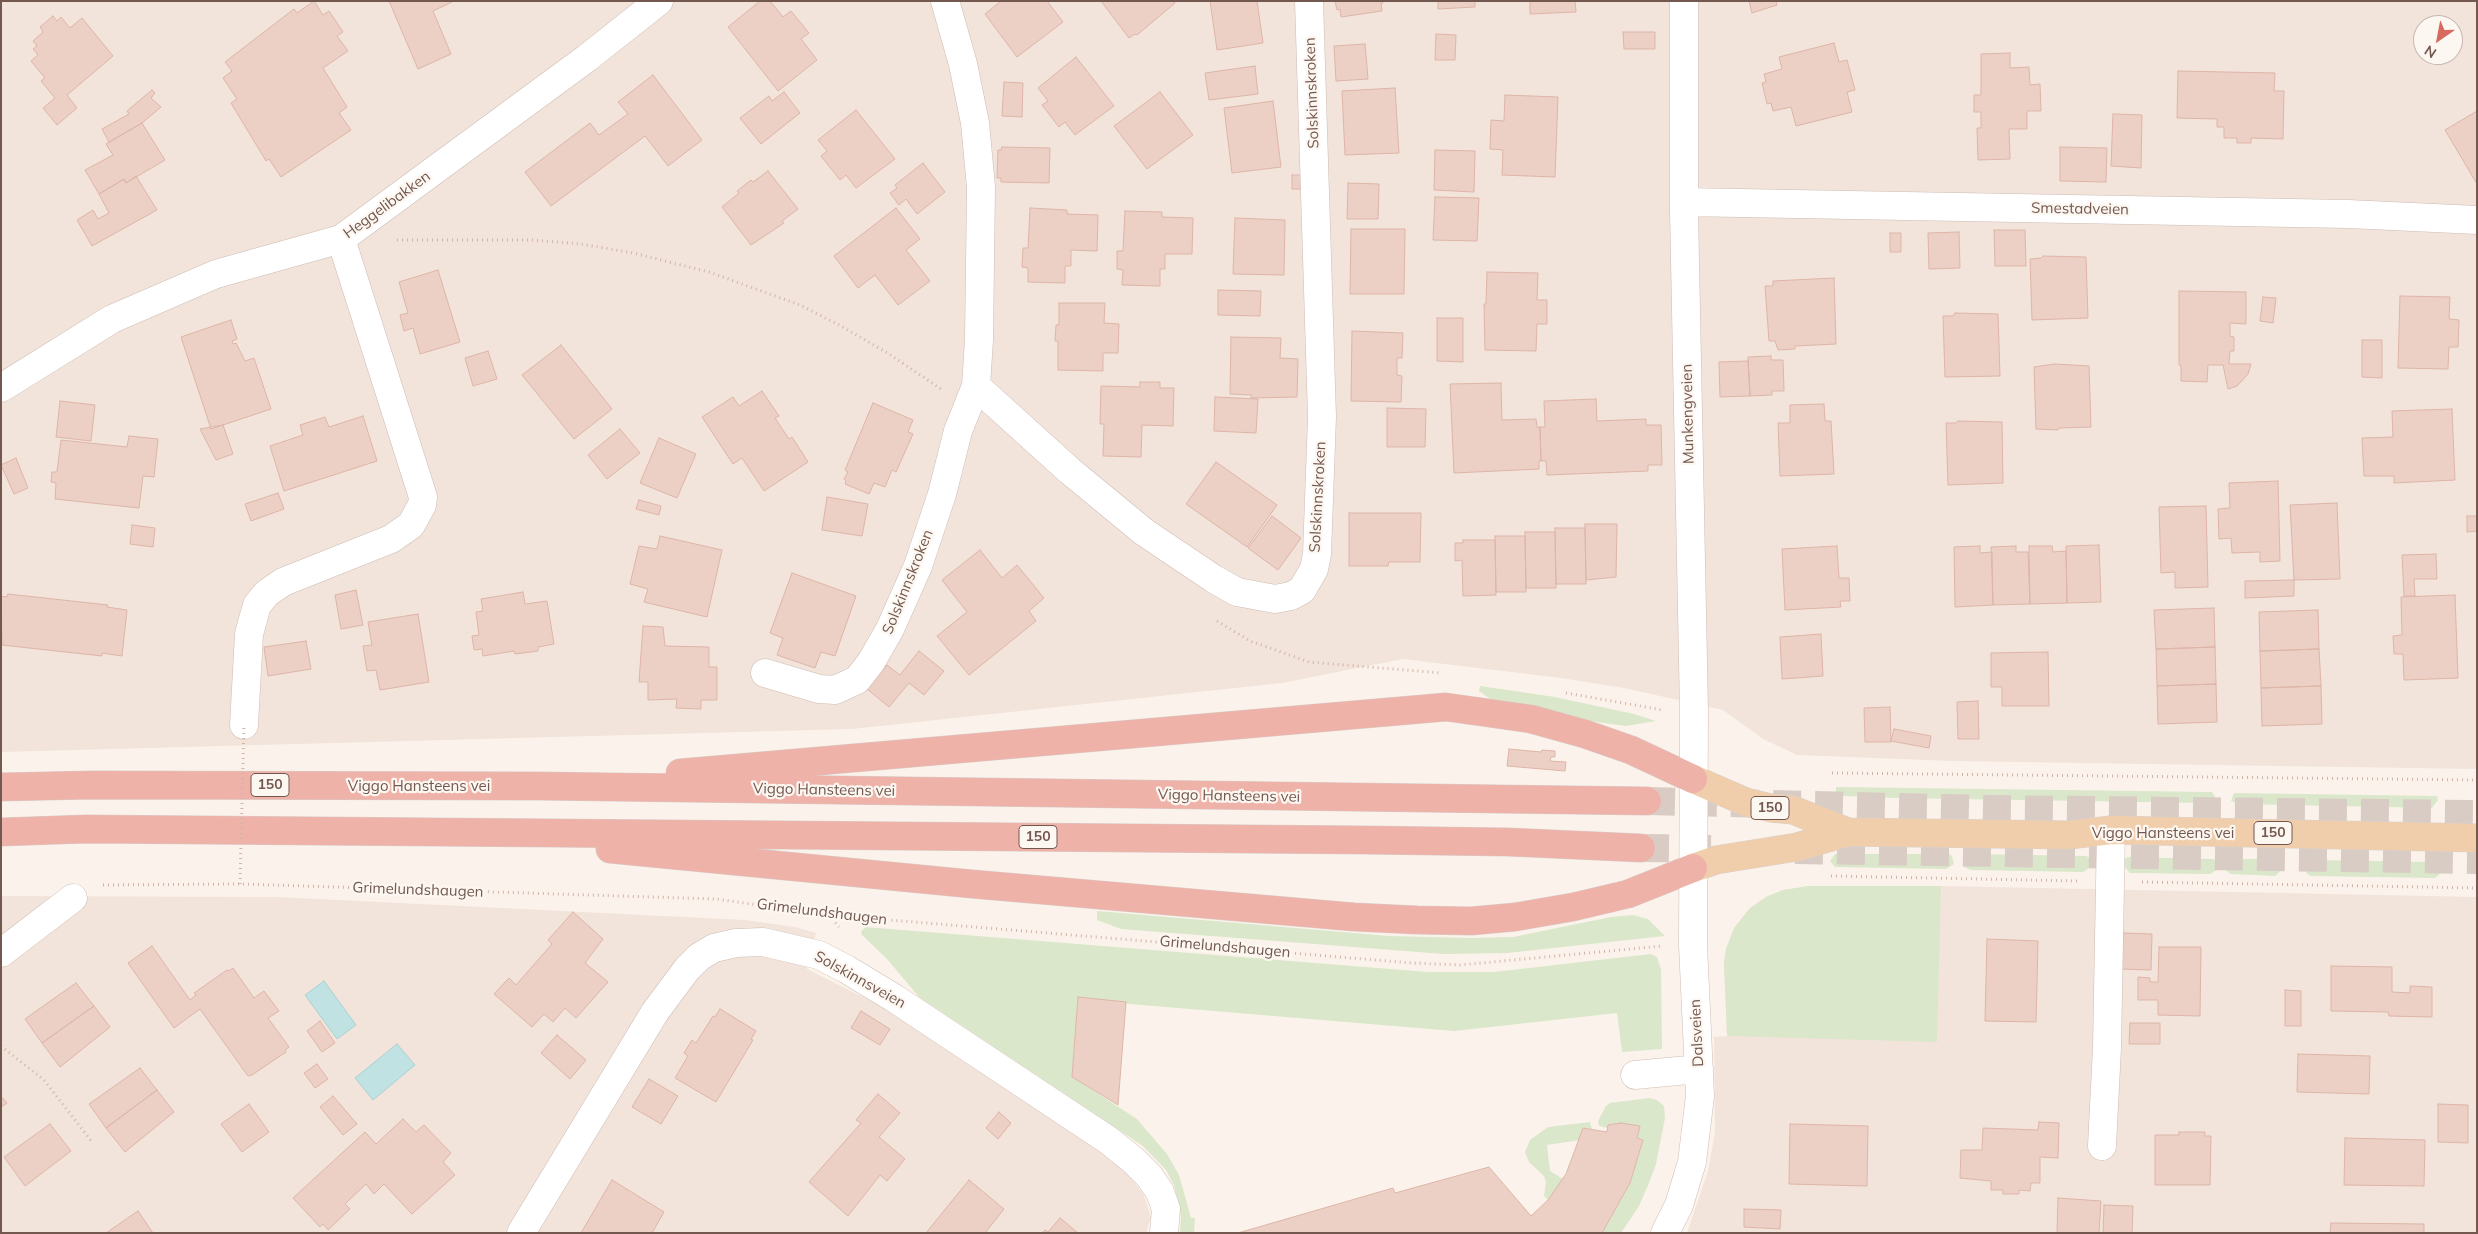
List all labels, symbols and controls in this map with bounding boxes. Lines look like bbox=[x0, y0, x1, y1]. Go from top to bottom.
north arrow bbox=[2413, 15, 2463, 65]
street label: Solskinnskroken bbox=[1301, 37, 1323, 149]
text: N bbox=[2421, 41, 2440, 62]
street label: Heggelibakken bbox=[340, 167, 434, 243]
street label: Smestadveien bbox=[2031, 199, 2129, 219]
street label: Munkengveien bbox=[1678, 364, 1698, 464]
street label: Solskinnskroken bbox=[1306, 441, 1330, 553]
street label: Solskinnskroken bbox=[879, 527, 937, 637]
road number: 150 bbox=[251, 774, 289, 796]
street label: Viggo Hansteens vei bbox=[348, 777, 490, 795]
street label: Viggo Hansteens vei bbox=[753, 780, 895, 800]
street label: Viggo Hansteens vei bbox=[1158, 786, 1300, 806]
road number: 150 bbox=[1751, 796, 1789, 820]
road number: 150 bbox=[2254, 821, 2292, 844]
street label: Viggo Hansteens vei bbox=[2092, 824, 2234, 842]
road number: 150 bbox=[1019, 826, 1057, 849]
street label: Grimelundshaugen bbox=[352, 879, 484, 901]
street label: Grimelundshaugen bbox=[756, 895, 888, 929]
street label: Grimelundshaugen bbox=[1159, 932, 1291, 962]
street label: Solskinnsveien bbox=[811, 947, 909, 1013]
street label: Dalsveien bbox=[1686, 999, 1708, 1067]

